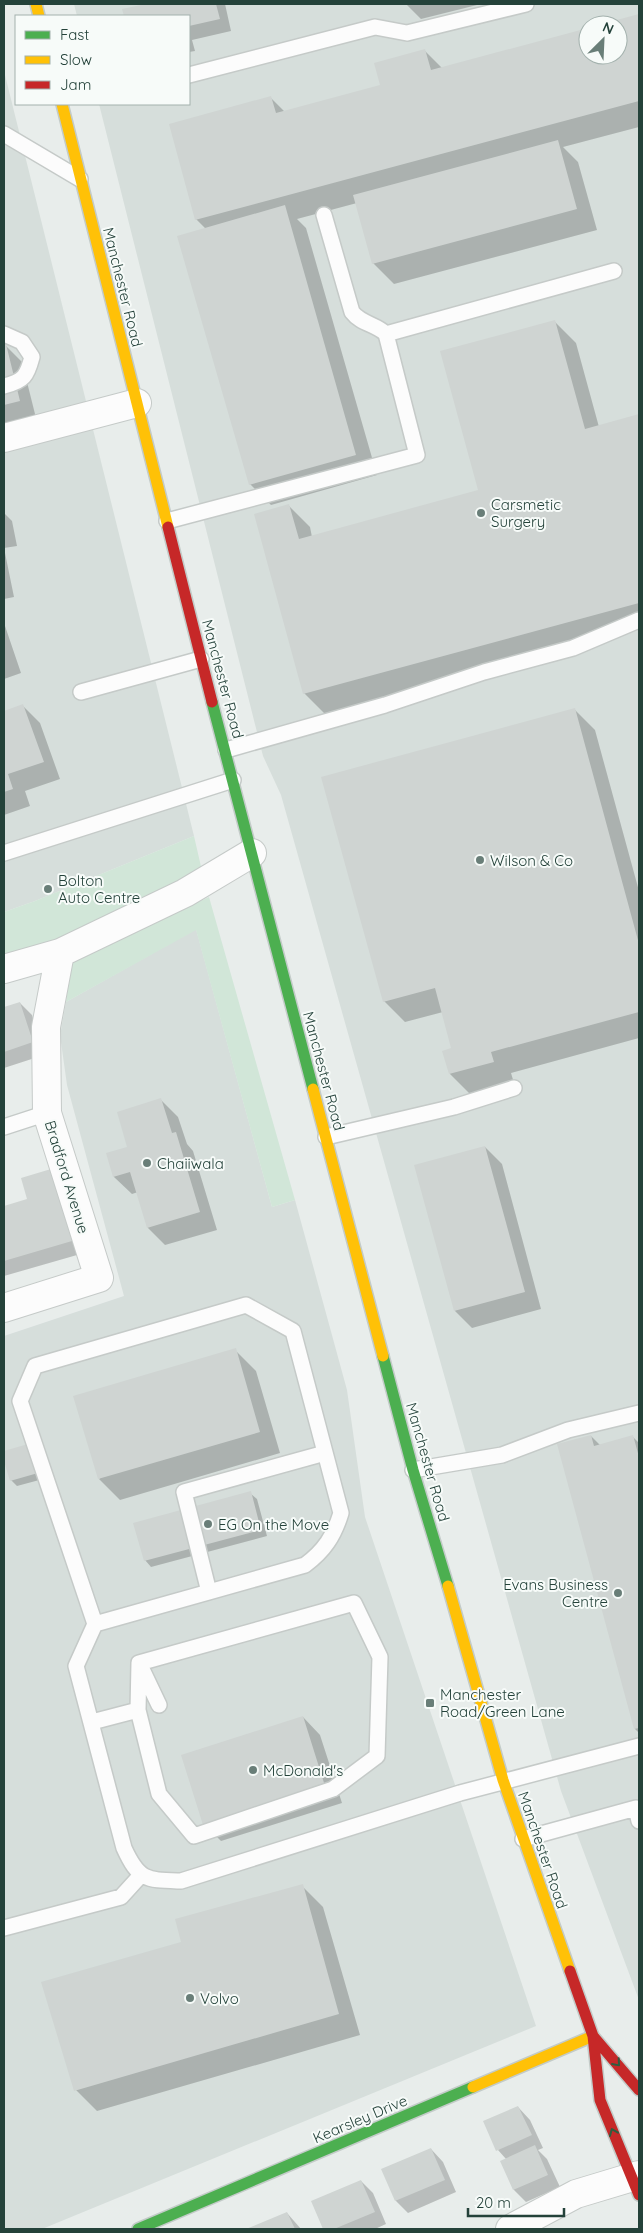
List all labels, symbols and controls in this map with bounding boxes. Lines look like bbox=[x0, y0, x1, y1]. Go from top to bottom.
legend bbox=[15, 15, 190, 105]
north arrow bbox=[578, 15, 628, 65]
text: N bbox=[600, 18, 617, 38]
text: Fast bbox=[60, 25, 89, 44]
text: Slow bbox=[60, 50, 92, 69]
text: Jam bbox=[60, 75, 91, 94]
street label: Manchester Road bbox=[99, 225, 147, 349]
place label: Carsmetic Surgery bbox=[491, 495, 561, 531]
marker: Carsmetic Surgery bbox=[475, 507, 487, 519]
street label: Manchester Road bbox=[198, 617, 248, 741]
place label: Wilson & Co bbox=[490, 851, 573, 870]
marker: Wilson & Co bbox=[474, 854, 486, 866]
place label: Bolton Auto Centre bbox=[58, 871, 140, 907]
marker: Bolton Auto Centre bbox=[42, 883, 54, 895]
street label: Manchester Road bbox=[299, 1009, 349, 1133]
street label: Bradford Avenue bbox=[41, 1118, 93, 1236]
place label: Chaiiwala bbox=[157, 1154, 224, 1173]
marker: Chaiiwala bbox=[141, 1157, 153, 1169]
street label: Manchester Road bbox=[402, 1400, 454, 1524]
place label: EG On the Move bbox=[218, 1515, 329, 1534]
marker: EG On the Move bbox=[202, 1518, 214, 1530]
place label: Evans Business Centre bbox=[503, 1575, 608, 1611]
marker: Evans Business Centre bbox=[612, 1587, 624, 1599]
place label: Manchester Road/Green Lane bbox=[440, 1685, 565, 1721]
marker: Manchester Road/Green Lane bbox=[424, 1697, 436, 1709]
place label: McDonald's bbox=[263, 1761, 343, 1780]
marker: McDonald's bbox=[247, 1764, 259, 1776]
street label: Manchester Road bbox=[514, 1789, 572, 1911]
place label: Volvo bbox=[200, 1989, 239, 2008]
marker: Volvo bbox=[184, 1992, 196, 2004]
one-way arrow bbox=[611, 2057, 620, 2066]
street label: Kearsley Drive bbox=[310, 2091, 410, 2147]
one-way arrow bbox=[608, 2129, 618, 2137]
scale bar bbox=[468, 2186, 564, 2218]
text: 20 m bbox=[476, 2193, 511, 2212]

